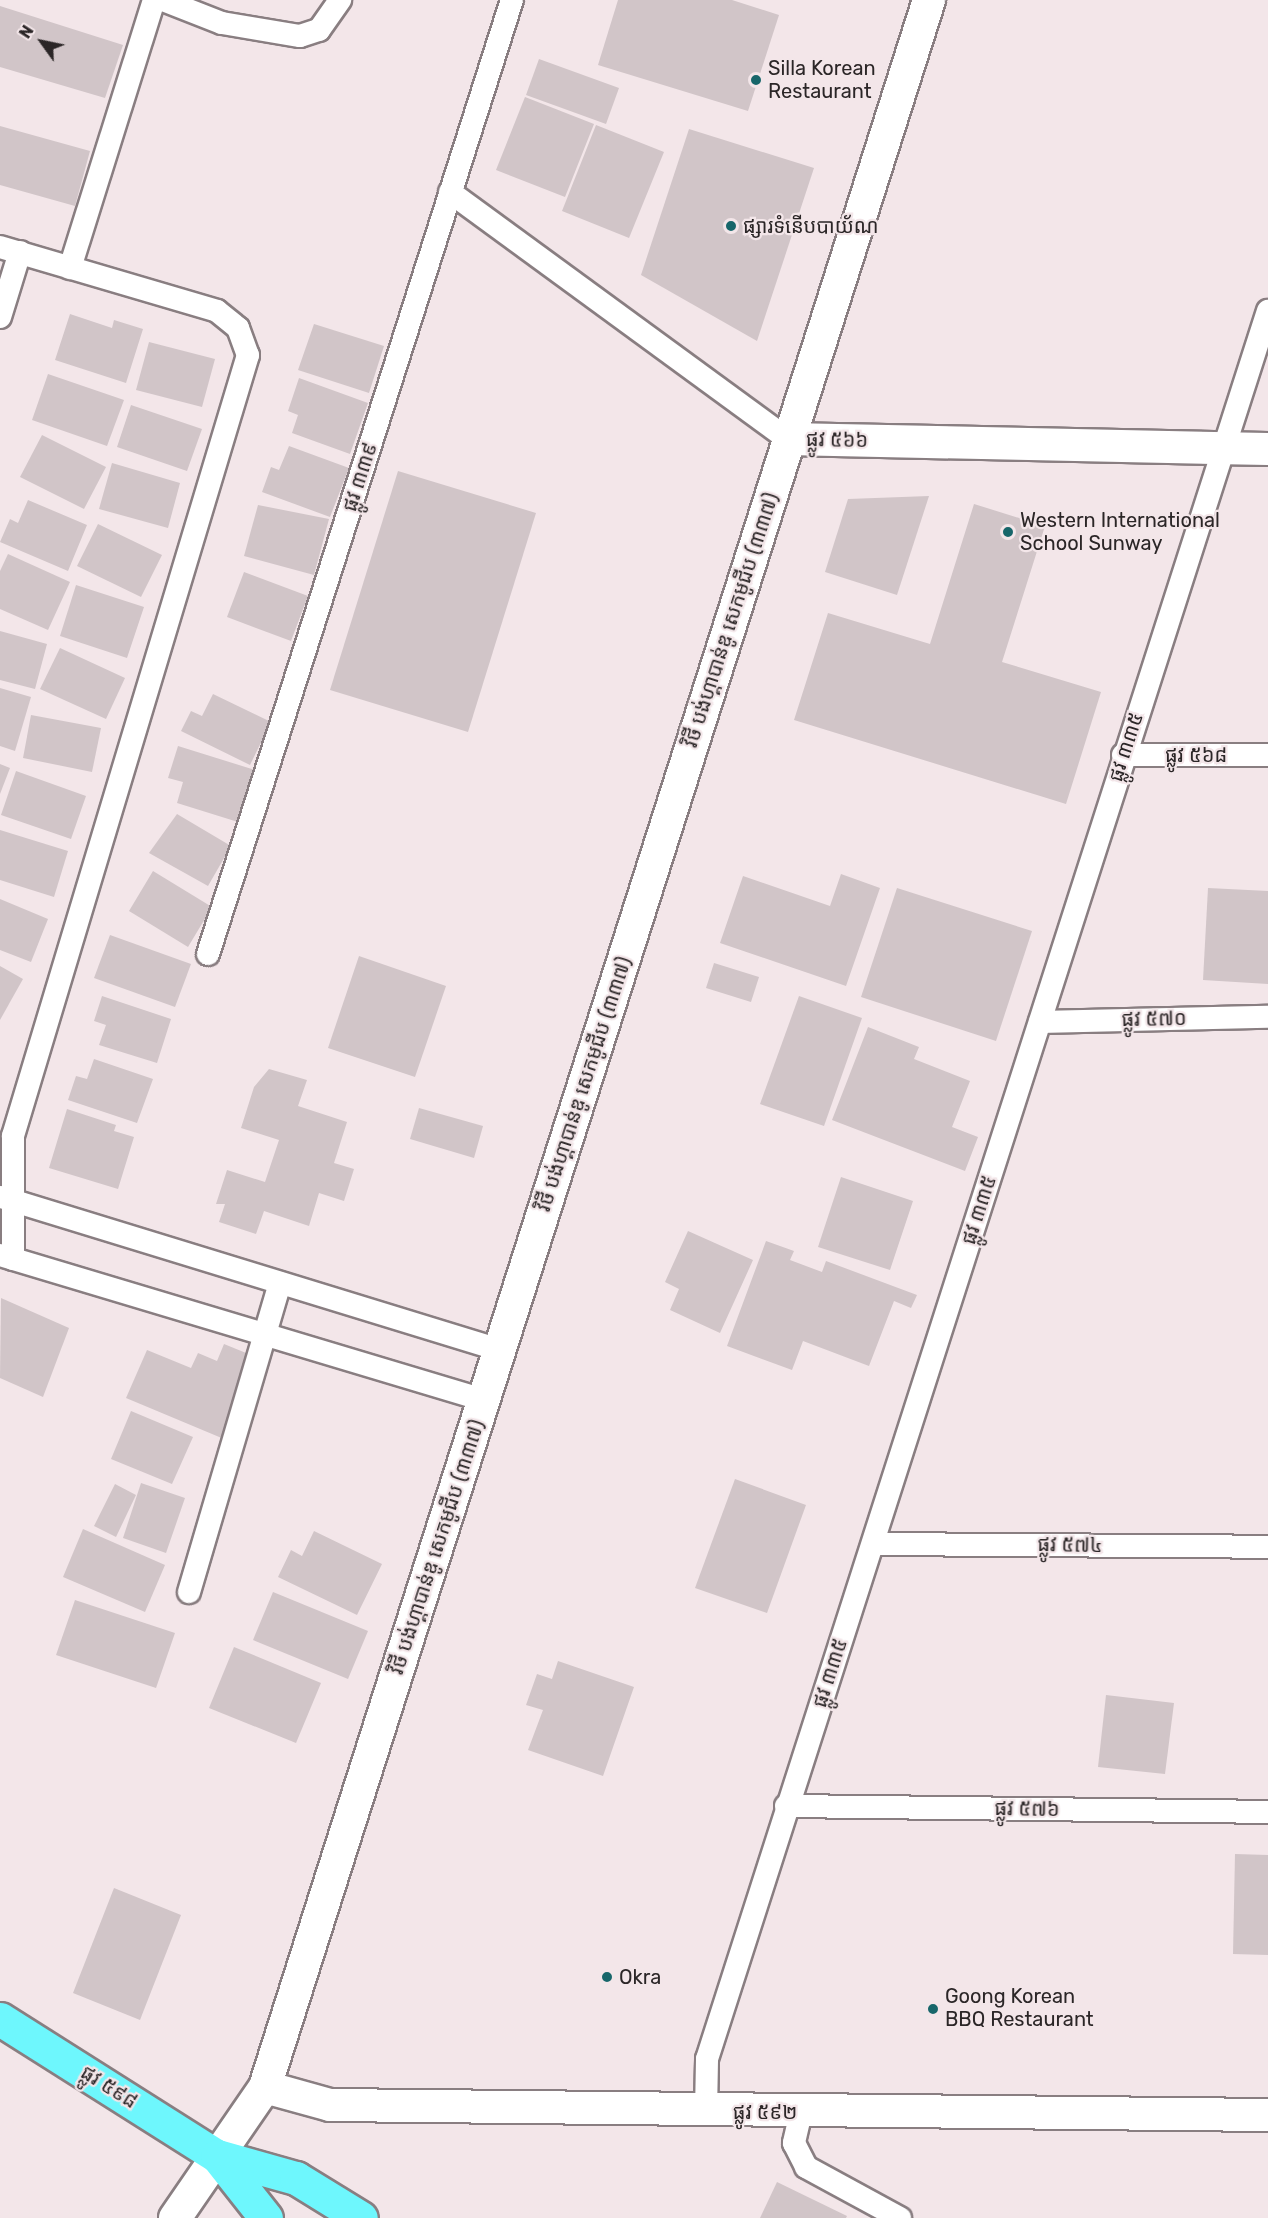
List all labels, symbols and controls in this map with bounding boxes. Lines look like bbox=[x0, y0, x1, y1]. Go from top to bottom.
north arrow bbox=[12, 12, 72, 72]
text: N bbox=[15, 22, 38, 42]
place label: Silla Korean Restaurant bbox=[768, 56, 876, 103]
marker: Silla Korean Restaurant bbox=[749, 73, 763, 87]
place label: ផ្សារទំនើបបាយ័ណ bbox=[743, 214, 879, 238]
marker: ផ្សារទំនើបបាយ័ណ bbox=[724, 219, 738, 233]
street label: ផ្លូវ ៥៦៦ bbox=[806, 427, 868, 453]
street label: ផ្លូវ ៣៣៩ bbox=[338, 439, 382, 515]
street label: វិថី បង់ហ្គាបាន់ឌូ សេកមូជីប (៣៣៧) bbox=[678, 490, 784, 750]
place label: Western International School Sunway bbox=[1020, 508, 1220, 555]
marker: Western International School Sunway bbox=[1001, 525, 1015, 539]
street label: ផ្លូវ ៣៣៥ bbox=[1104, 709, 1148, 785]
street label: ផ្លូវ ៥៦៨ bbox=[1165, 743, 1227, 767]
street label: វិថី បង់ហ្គាបាន់ឌូ សេកមូជីប (៣៣៧) bbox=[531, 954, 637, 1214]
street label: ផ្លូវ ៥៧០ bbox=[1121, 1006, 1187, 1032]
street label: ផ្លូវ ៣៣៥ bbox=[957, 1172, 1001, 1248]
street label: វិថី បង់ហ្គាបាន់ឌូ សេកមូជីប (៣៣៧) bbox=[384, 1417, 490, 1677]
street label: ផ្លូវ ៥៧៤ bbox=[1037, 1532, 1103, 1558]
street label: ផ្លូវ ៣៣៥ bbox=[808, 1635, 852, 1711]
street label: ផ្លូវ ៥៧៦ bbox=[994, 1796, 1060, 1822]
place label: Okra bbox=[619, 1965, 661, 1989]
marker: Okra bbox=[600, 1970, 614, 1984]
place label: Goong Korean BBQ Restaurant bbox=[945, 1985, 1094, 2032]
marker: Goong Korean BBQ Restaurant bbox=[926, 2002, 940, 2016]
street label: ផ្លូវ ៥៩៨ bbox=[76, 2060, 142, 2114]
street label: ផ្លូវ ៥៩២ bbox=[733, 2100, 797, 2124]

